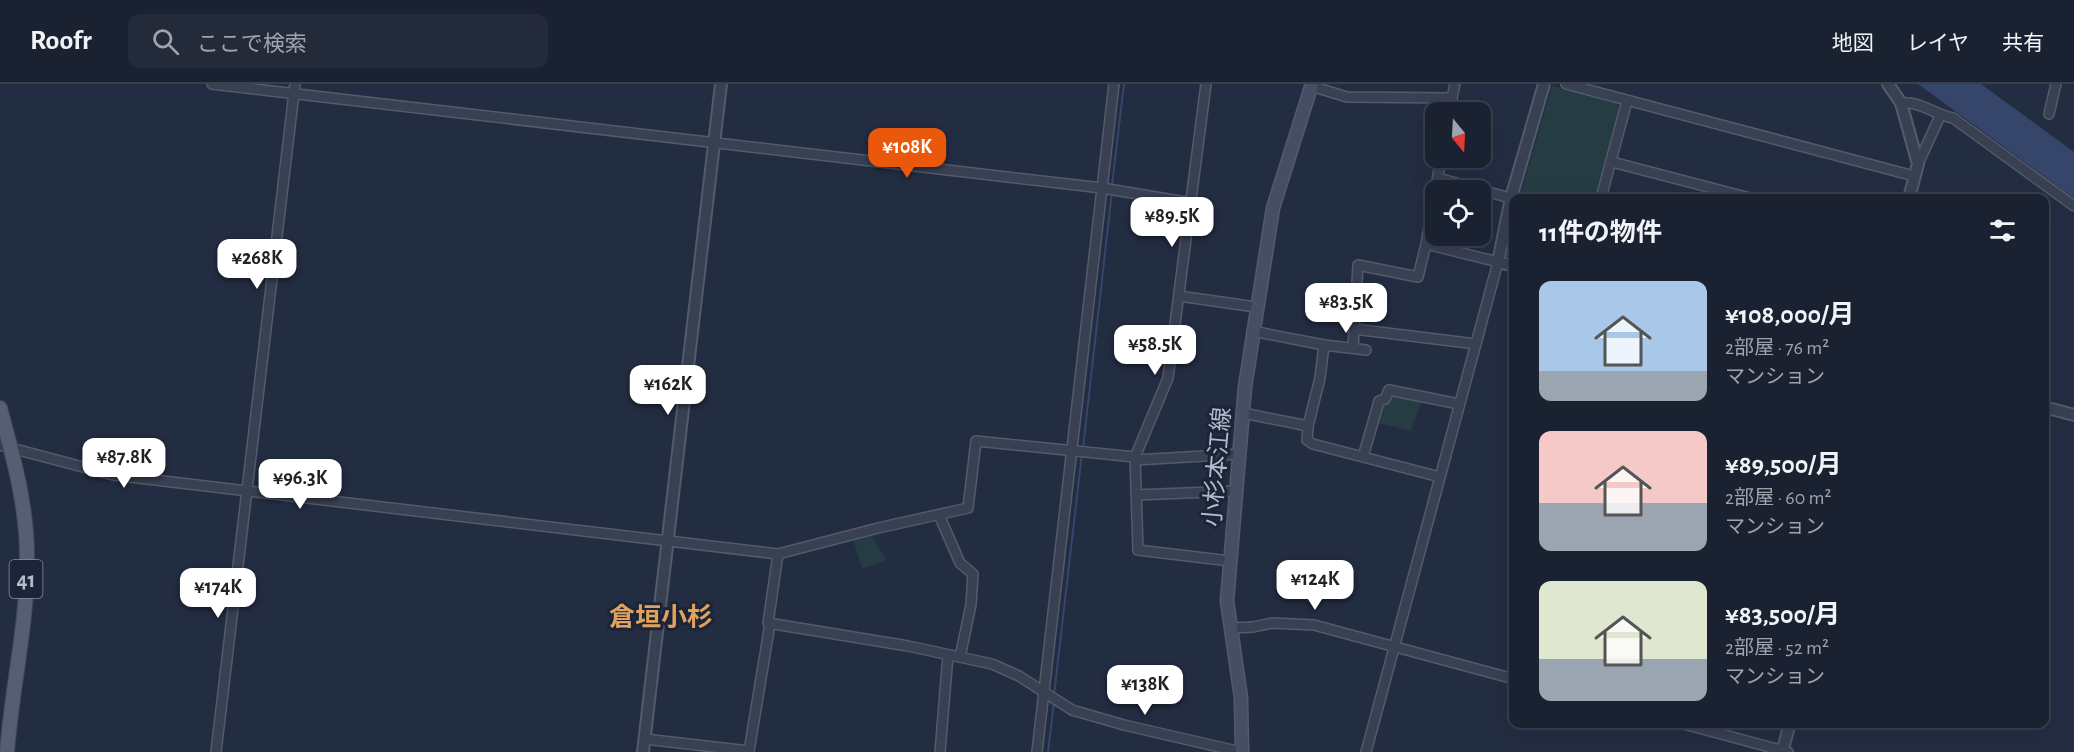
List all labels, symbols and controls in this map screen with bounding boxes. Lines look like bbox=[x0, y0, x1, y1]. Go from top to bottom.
search box bbox=[128, 14, 548, 68]
icon: search bbox=[149, 25, 182, 58]
text: Roofr bbox=[30, 27, 92, 55]
text: ここで検索 bbox=[197, 33, 307, 55]
text: 地図 bbox=[1832, 33, 1874, 54]
text: レイヤ bbox=[1907, 33, 1969, 54]
text: 共有 bbox=[2002, 33, 2044, 54]
north arrow bbox=[1425, 102, 1491, 168]
map controls bbox=[1425, 102, 1491, 246]
pin: ¥108K bbox=[865, 128, 949, 179]
text: ¥108K bbox=[882, 137, 932, 157]
button: locate bbox=[1425, 180, 1491, 246]
pin: ¥89.5K bbox=[1123, 197, 1221, 248]
text: ¥89.5K bbox=[1145, 206, 1199, 226]
icon: filters bbox=[1986, 214, 2019, 247]
text: 11件の物件 bbox=[1539, 220, 1662, 246]
pin: ¥268K bbox=[215, 239, 299, 290]
text: ¥268K bbox=[231, 248, 283, 268]
pin: ¥83.5K bbox=[1297, 283, 1395, 334]
text: ¥83.5K bbox=[1319, 292, 1373, 312]
text: ¥108,000/月 bbox=[1725, 302, 1854, 328]
icon: home bbox=[1587, 305, 1659, 377]
pin: ¥58.5K bbox=[1106, 325, 1204, 376]
text: ¥58.5K bbox=[1128, 334, 1182, 354]
text: 2部屋 · 76 m² bbox=[1725, 338, 1829, 358]
pin: ¥162K bbox=[626, 365, 710, 416]
text: マンション bbox=[1725, 367, 1825, 387]
text: ¥162K bbox=[644, 374, 692, 394]
street label: 小杉本江線 bbox=[1199, 406, 1235, 528]
pin: ¥87.8K bbox=[75, 438, 173, 489]
text: ¥87.8K bbox=[96, 447, 152, 467]
text: ¥89,500/月 bbox=[1725, 452, 1842, 478]
icon: home bbox=[1587, 455, 1659, 527]
pin: ¥96.3K bbox=[251, 459, 349, 510]
text: ¥96.3K bbox=[273, 468, 327, 488]
text: 2部屋 · 60 m² bbox=[1725, 488, 1832, 508]
text: マンション bbox=[1725, 517, 1825, 537]
road number: 41 bbox=[9, 560, 42, 598]
pin: ¥124K bbox=[1273, 560, 1357, 611]
pin: ¥174K bbox=[176, 568, 260, 619]
text: ¥124K bbox=[1291, 569, 1339, 589]
text: ¥174K bbox=[194, 577, 242, 597]
text: ¥83,500/月 bbox=[1725, 602, 1840, 628]
district label: 倉垣小杉 bbox=[609, 603, 713, 631]
icon: home bbox=[1587, 605, 1659, 677]
text: 2部屋 · 52 m² bbox=[1725, 638, 1829, 658]
pin: ¥138K bbox=[1103, 665, 1187, 716]
text: マンション bbox=[1725, 667, 1825, 687]
text: ¥138K bbox=[1121, 674, 1169, 694]

